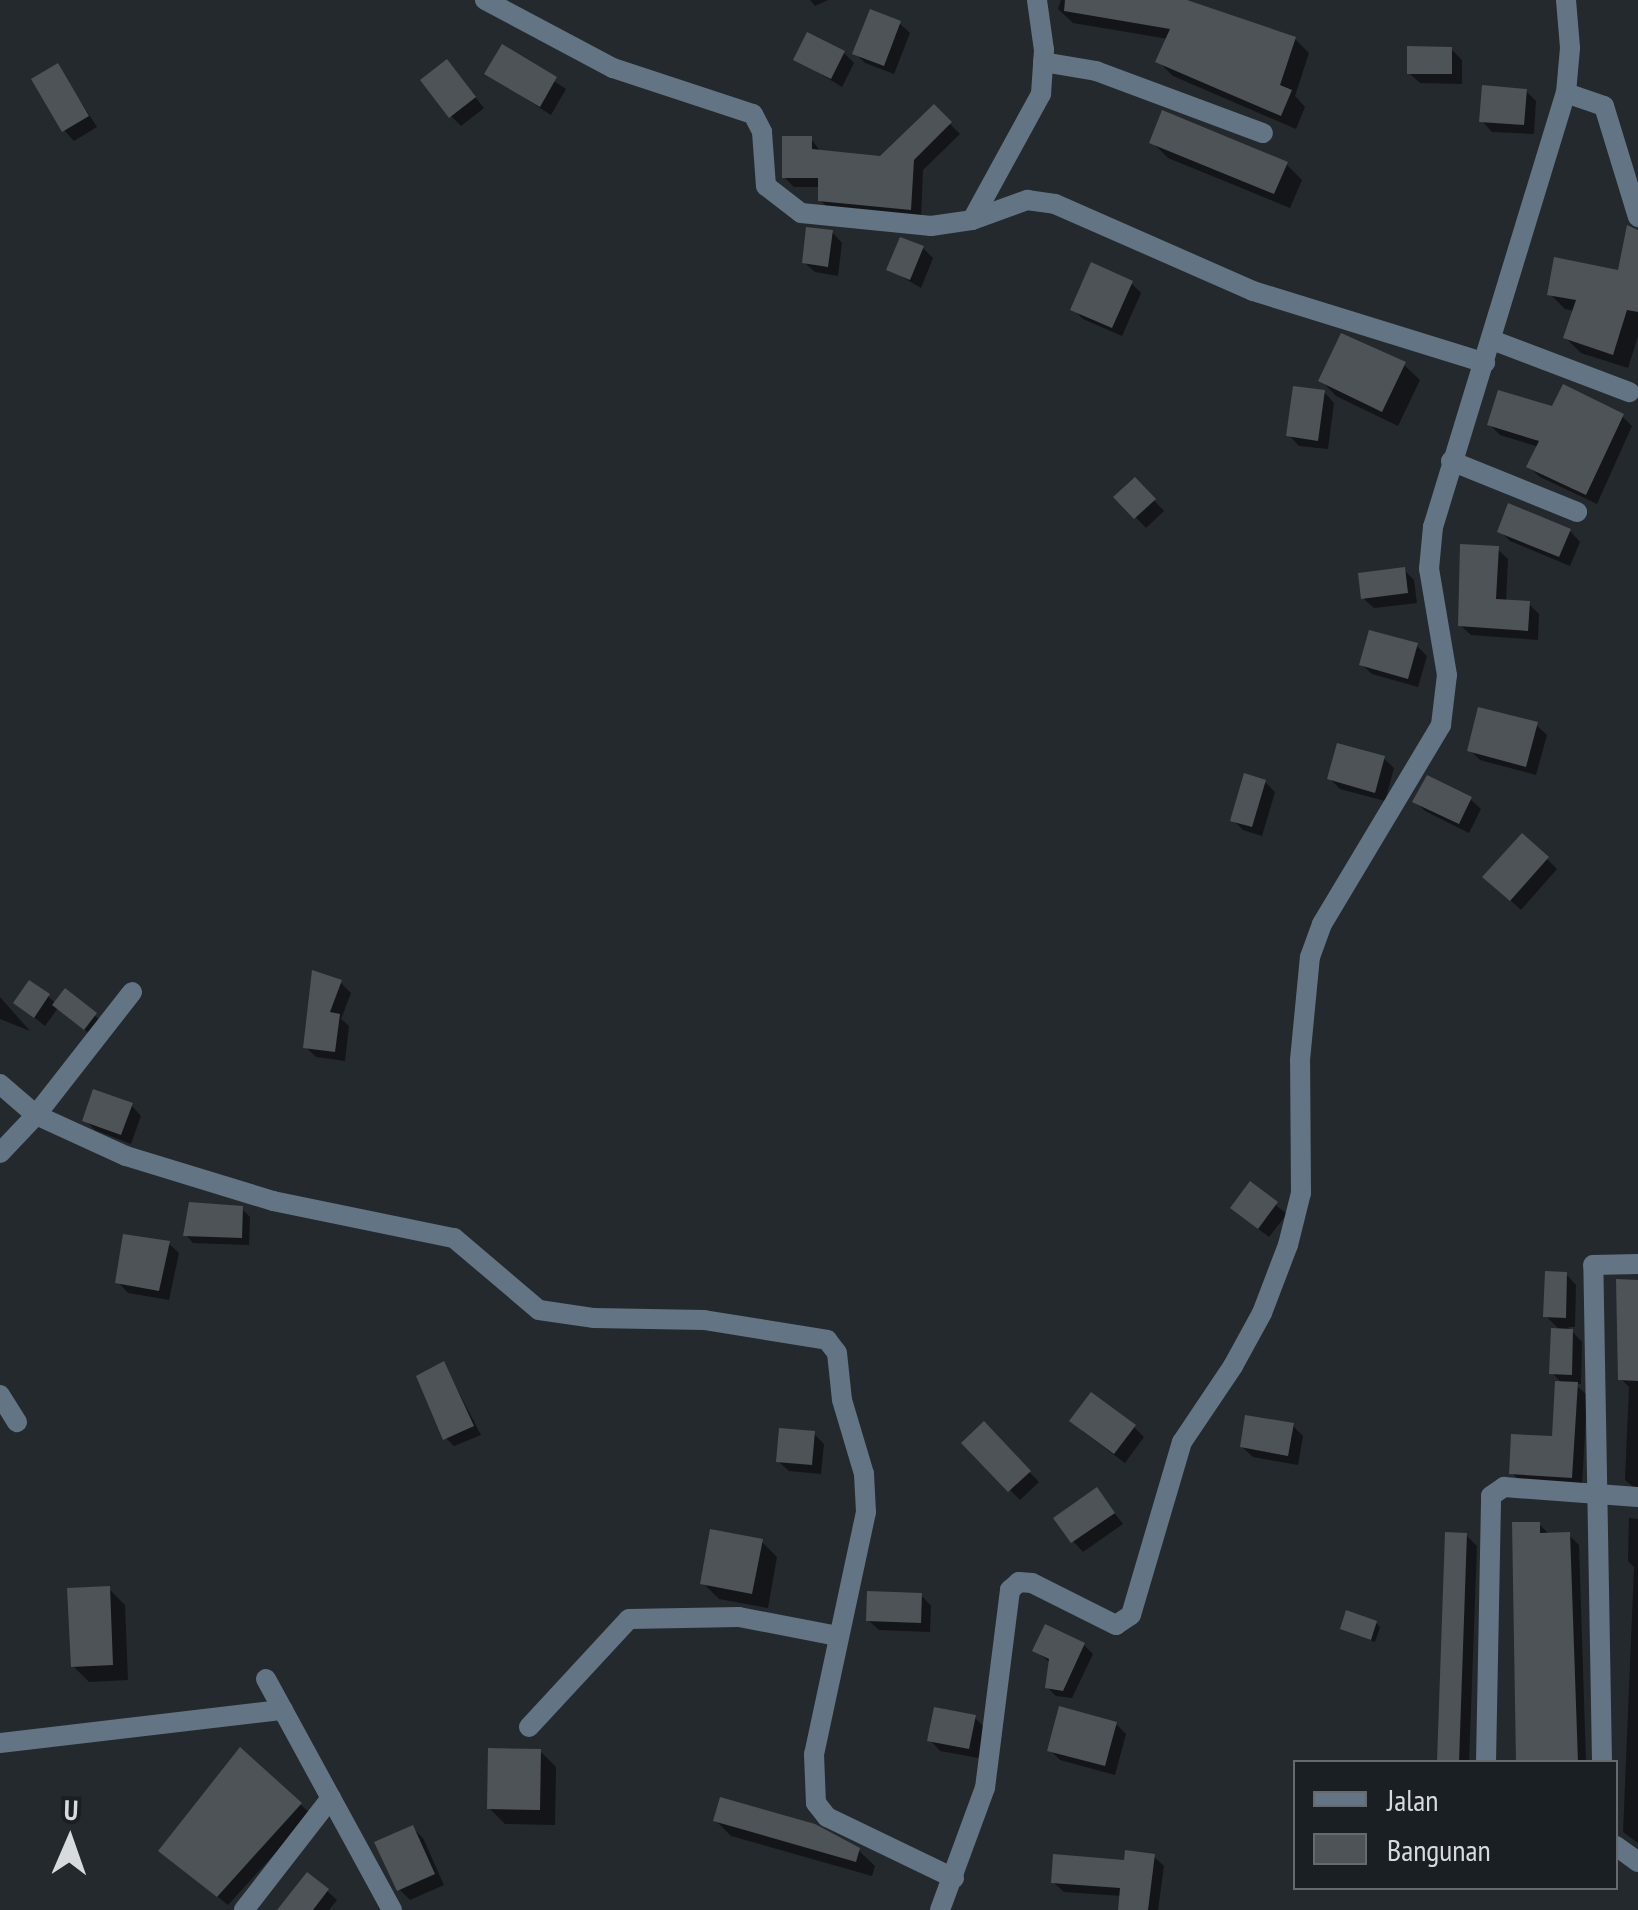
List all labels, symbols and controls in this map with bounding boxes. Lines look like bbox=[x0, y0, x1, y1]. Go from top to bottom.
legend bbox=[1293, 1760, 1618, 1890]
text: Jalan bbox=[1387, 1780, 1438, 1819]
north arrow bbox=[20, 1790, 120, 1890]
text: U bbox=[63, 1791, 79, 1828]
text: Bangunan bbox=[1387, 1830, 1491, 1869]

